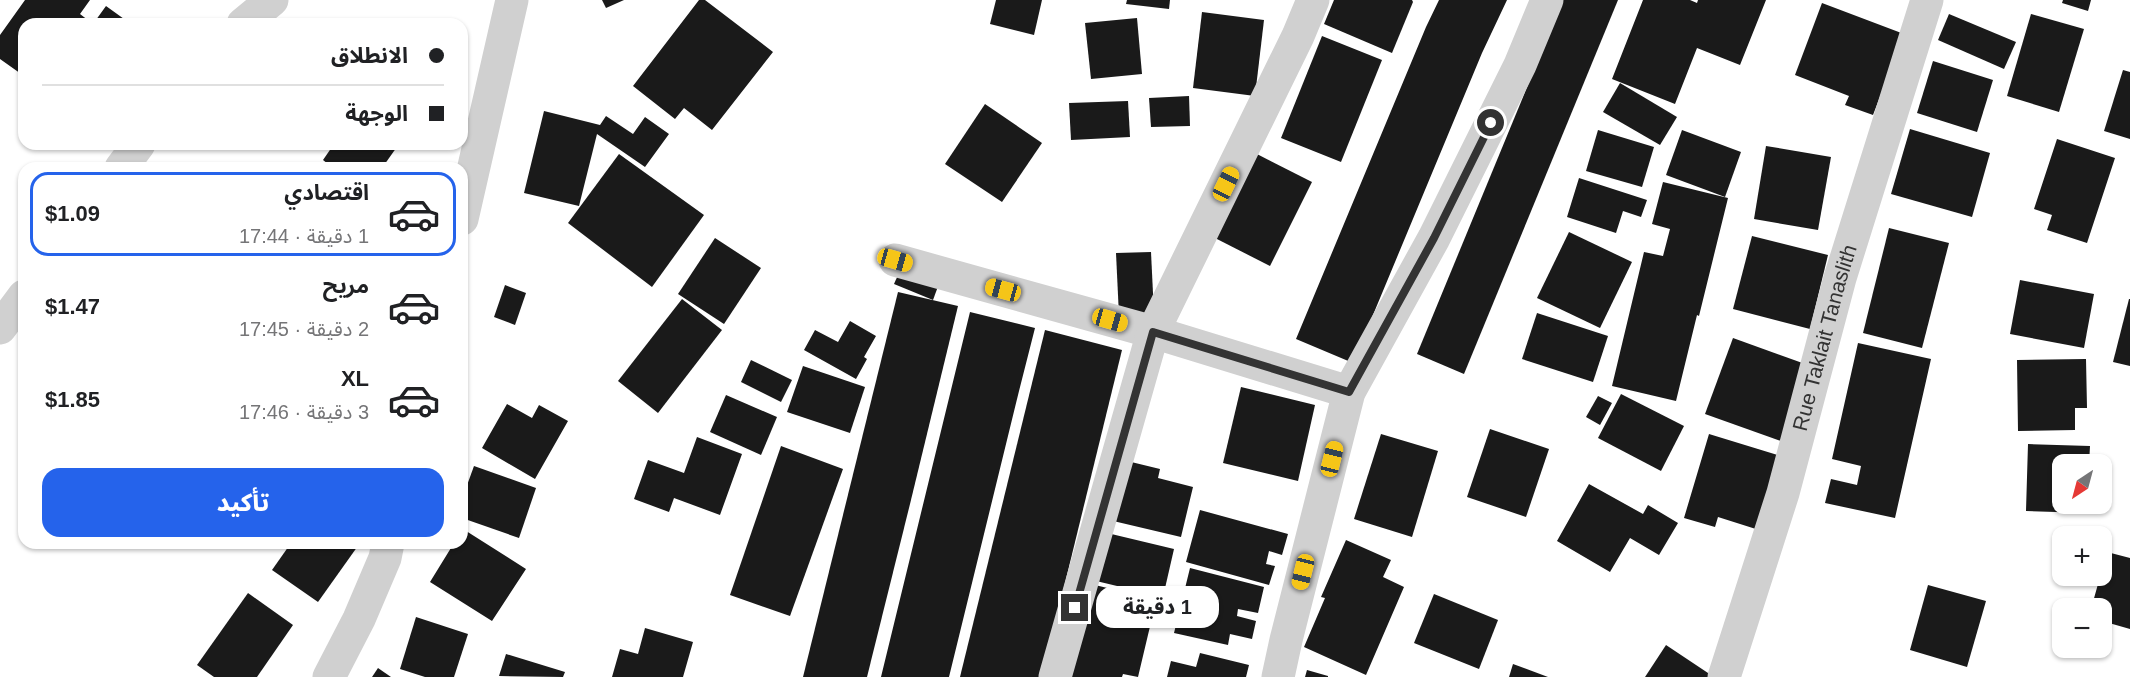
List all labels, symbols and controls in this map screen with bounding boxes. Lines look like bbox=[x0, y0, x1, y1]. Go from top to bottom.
text: الانطلاق bbox=[331, 43, 408, 68]
text: الوجهة bbox=[345, 101, 408, 126]
route start bbox=[1477, 109, 1504, 136]
car bbox=[1210, 164, 1242, 204]
text: اقتصادي bbox=[284, 180, 369, 205]
icon: car bbox=[387, 187, 441, 241]
text: $1.09 bbox=[45, 201, 100, 226]
text: 1 دقيقة · 17:44 bbox=[239, 225, 369, 247]
street label: Rue Taklait Tanaslith bbox=[1788, 242, 1861, 433]
car bbox=[875, 246, 915, 274]
text: مريح bbox=[323, 273, 369, 298]
car bbox=[983, 277, 1023, 303]
icon: car bbox=[387, 280, 441, 334]
text: $1.47 bbox=[45, 294, 100, 319]
car bbox=[1090, 306, 1130, 334]
text: 2 دقيقة · 17:45 bbox=[239, 318, 369, 340]
text: XL bbox=[341, 366, 369, 391]
icon: car bbox=[387, 373, 441, 427]
text: $1.85 bbox=[45, 387, 100, 412]
text: 3 دقيقة · 17:46 bbox=[239, 401, 369, 423]
car bbox=[1319, 439, 1345, 479]
north arrow bbox=[2052, 454, 2112, 514]
map controls bbox=[2052, 454, 2112, 658]
button: تأكيد bbox=[42, 468, 444, 537]
button: + bbox=[2052, 526, 2112, 586]
car bbox=[1290, 552, 1316, 592]
callout: 1 دقيقة bbox=[1096, 587, 1219, 629]
route end bbox=[1061, 594, 1088, 621]
text: 1 دقيقة bbox=[1123, 596, 1192, 618]
button: − bbox=[2052, 598, 2112, 658]

